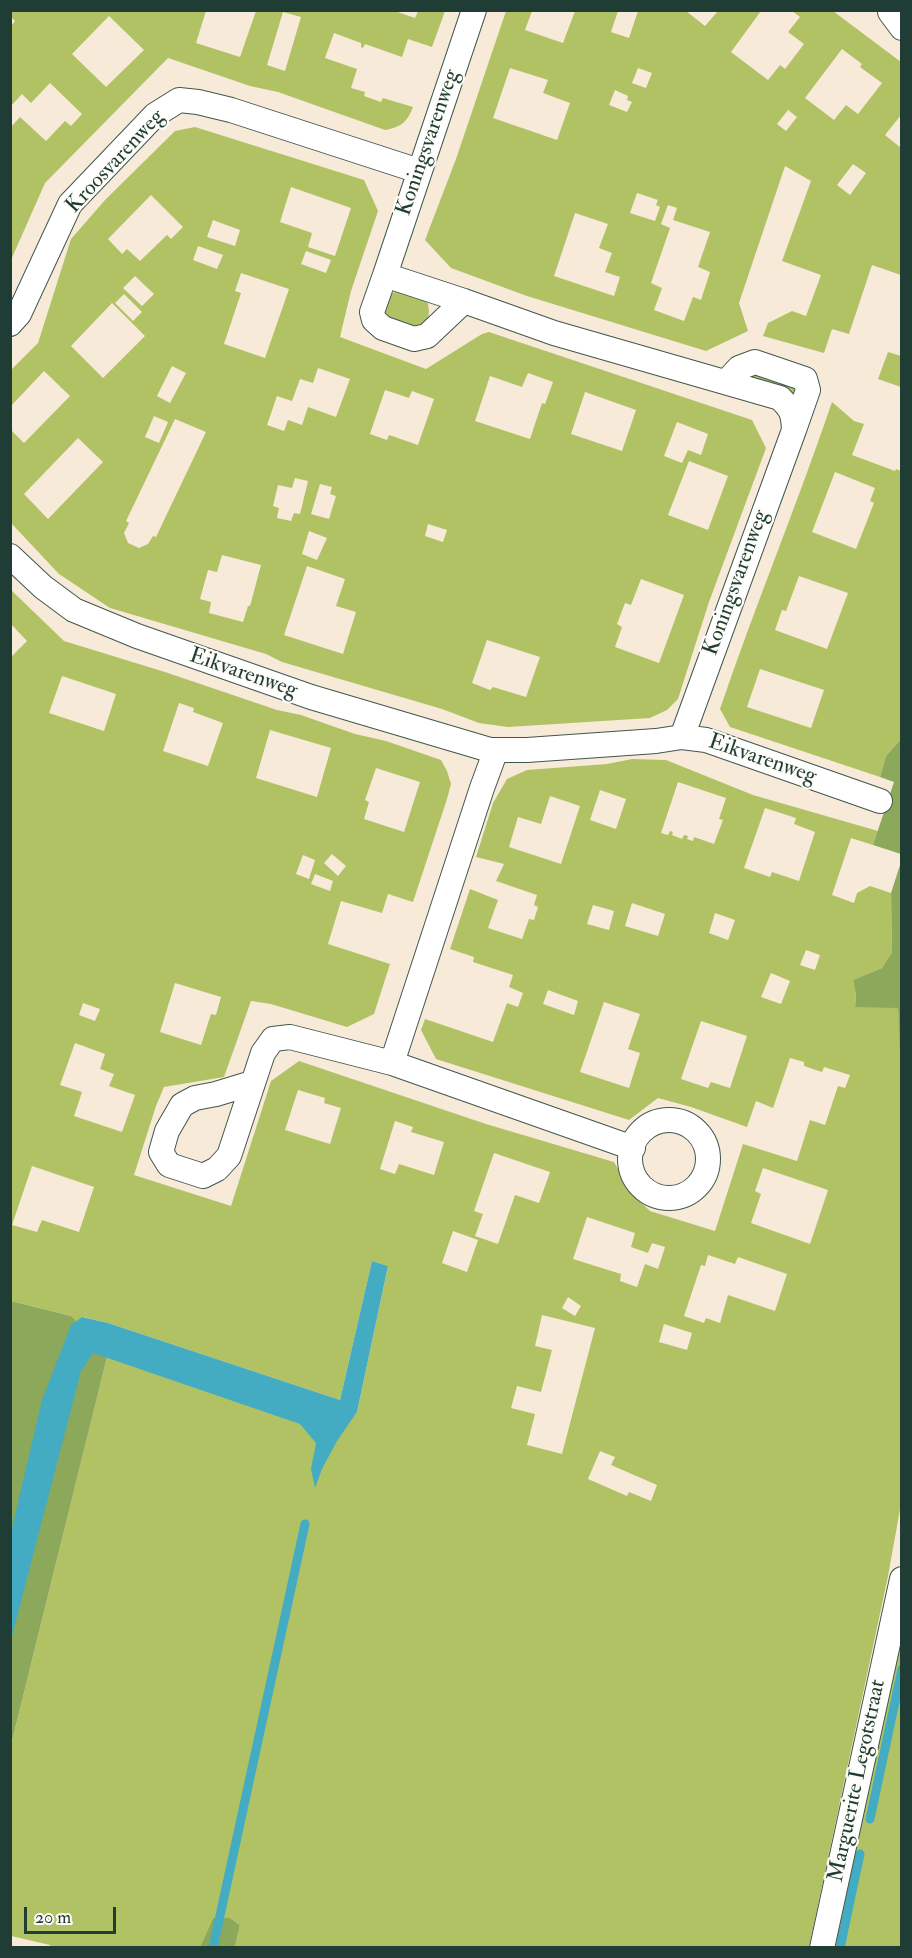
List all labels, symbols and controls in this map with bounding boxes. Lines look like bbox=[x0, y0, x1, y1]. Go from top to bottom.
street label: Koningsvarenweg bbox=[392, 66, 466, 220]
street label: Kroosvarenweg bbox=[61, 105, 171, 219]
street label: Koningsvarenweg bbox=[698, 507, 776, 659]
street label: Eikvarenweg bbox=[186, 643, 300, 705]
street label: Eikvarenweg bbox=[705, 729, 819, 791]
street label: Marguerite Legotstraat bbox=[824, 1677, 892, 1885]
scale bar bbox=[27, 1895, 118, 1933]
text: 20 m bbox=[35, 1906, 71, 1929]

